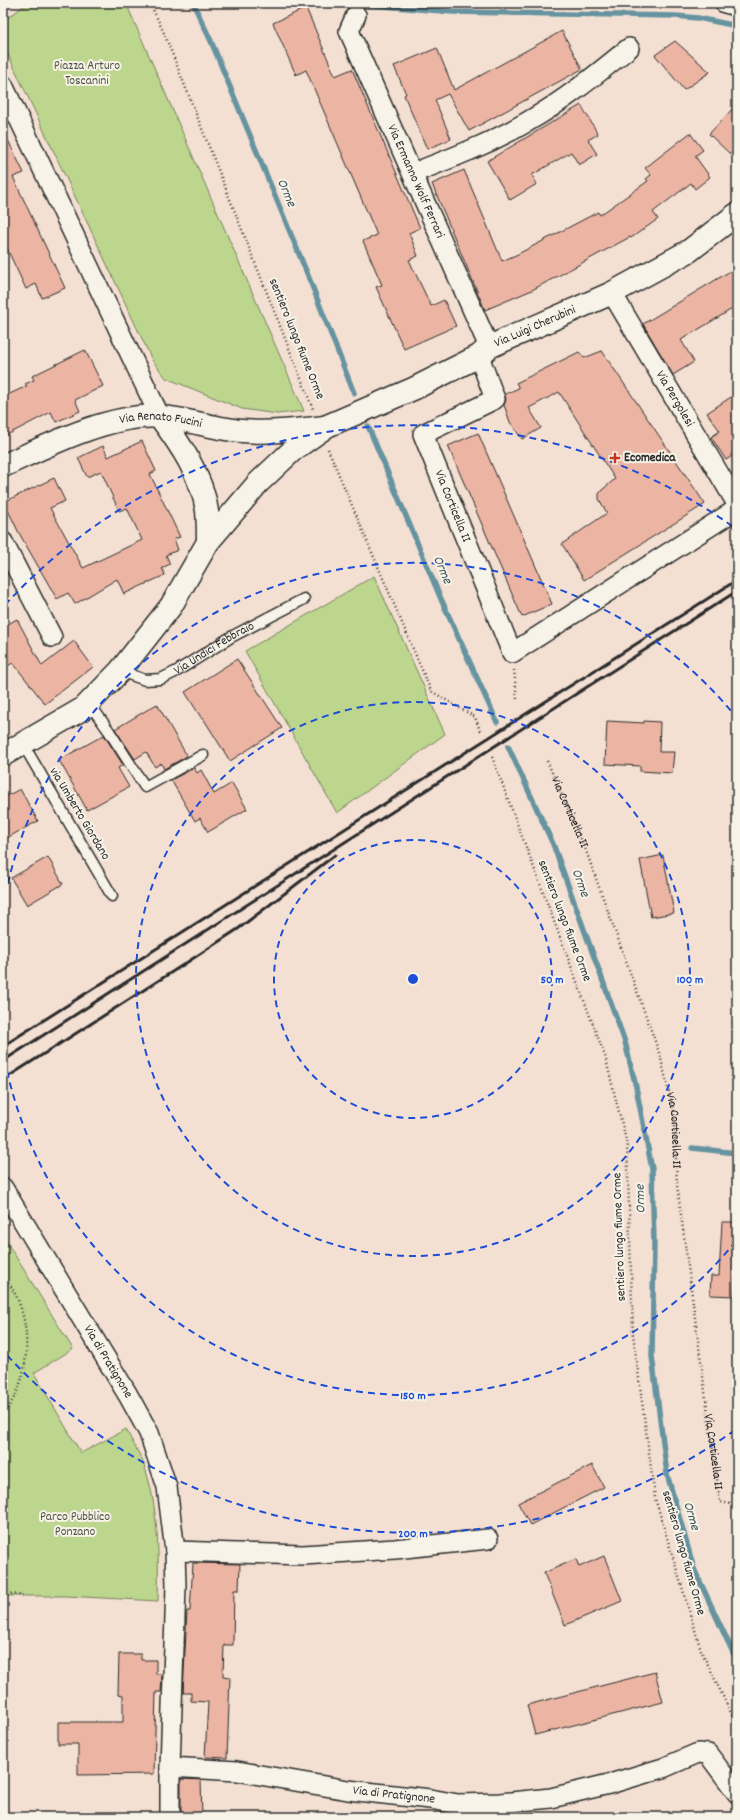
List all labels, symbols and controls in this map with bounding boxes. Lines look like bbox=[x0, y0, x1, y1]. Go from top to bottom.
park label: Piazza Arturo Toscanini bbox=[54, 57, 120, 91]
street label: Via Ermanno Wolf Ferrari bbox=[382, 121, 449, 242]
water label: Orme bbox=[271, 176, 301, 211]
street label: sentiero lungo fiume Orme bbox=[263, 276, 329, 403]
street label: Via Luigi Cherubini bbox=[491, 300, 579, 353]
street label: Via Pergolesi bbox=[651, 367, 699, 431]
street label: Via Renato Fucini bbox=[118, 407, 204, 433]
place label: Ecomedica bbox=[624, 449, 676, 468]
marker: Ecomedica bbox=[609, 452, 621, 464]
street label: Via Corticella II bbox=[429, 467, 476, 545]
water label: Orme bbox=[427, 553, 457, 588]
street label: Via Undici Febbraio bbox=[170, 617, 258, 680]
street label: via Umberto Giordano bbox=[44, 764, 114, 864]
street label: Via Corticella II bbox=[545, 774, 593, 851]
street label: sentiero lungo fiume Orme bbox=[532, 857, 596, 985]
water label: Orme bbox=[566, 866, 595, 901]
centre of rings bbox=[406, 972, 420, 986]
text: 50 m bbox=[540, 972, 564, 989]
text: 100 m bbox=[677, 972, 703, 989]
street label: Via Corticella II bbox=[660, 1090, 686, 1169]
street label: sentiero lungo fiume Orme bbox=[608, 1172, 632, 1302]
water label: Orme bbox=[630, 1183, 652, 1214]
street label: Via di Pratignone bbox=[78, 1322, 138, 1402]
text: 150 m bbox=[400, 1388, 426, 1405]
street label: Via Corticella II bbox=[699, 1413, 728, 1491]
street label: sentiero lungo fiume Orme bbox=[656, 1488, 710, 1618]
water label: Orme bbox=[677, 1499, 705, 1534]
park label: Parco Pubblico Ponzano bbox=[40, 1508, 110, 1542]
text: 200 m bbox=[398, 1526, 428, 1543]
street label: Via di Pratignone bbox=[352, 1781, 437, 1809]

